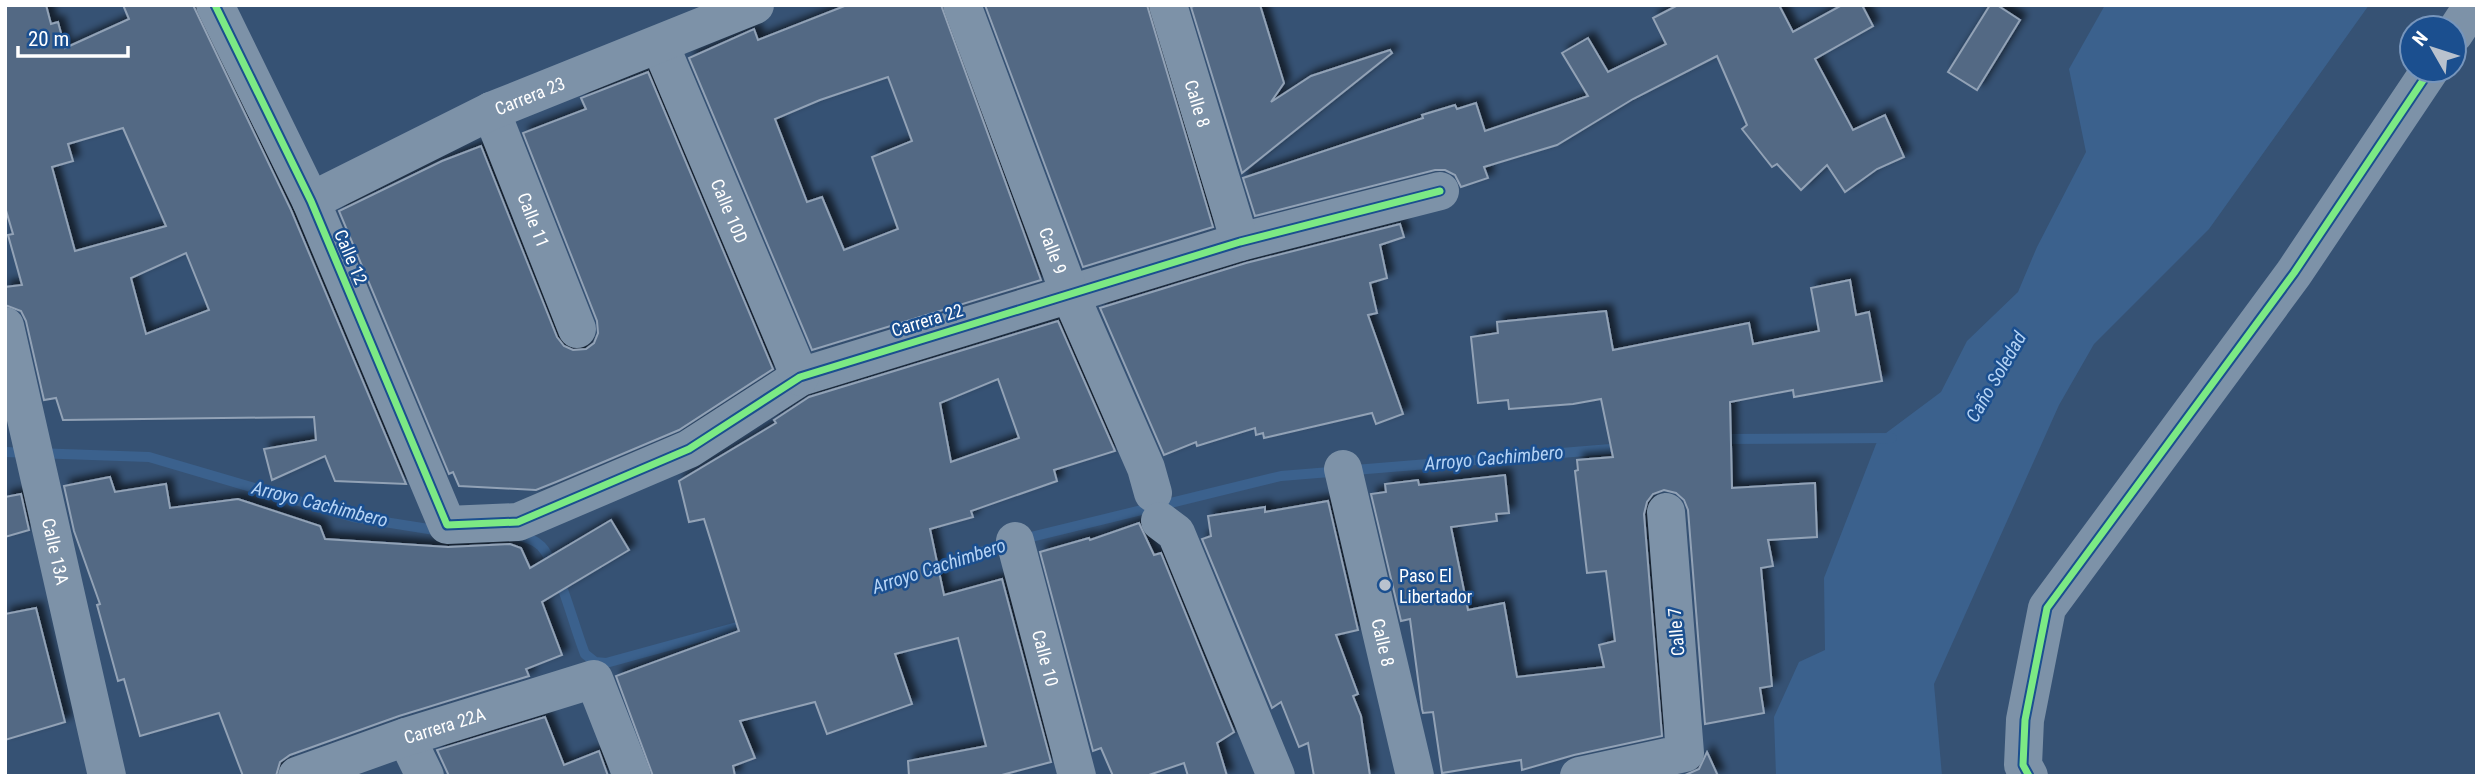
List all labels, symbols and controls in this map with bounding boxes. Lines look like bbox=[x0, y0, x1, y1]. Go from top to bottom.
scale bar bbox=[18, 14, 128, 58]
north arrow bbox=[2398, 14, 2468, 84]
text: 20 m bbox=[28, 27, 69, 51]
text: N bbox=[2408, 27, 2433, 50]
street label: Carrera 23 bbox=[492, 72, 568, 119]
street label: Calle 8 bbox=[1181, 77, 1215, 130]
street label: Calle 10D bbox=[707, 176, 753, 246]
street label: Calle 11 bbox=[514, 189, 554, 250]
street label: Calle 9 bbox=[1035, 224, 1072, 277]
street label: Calle 12 bbox=[330, 226, 372, 288]
street label: Carrera 22 bbox=[889, 299, 965, 341]
water label: Caño Soledad bbox=[1961, 327, 2032, 426]
water label: Arroyo Cachimbero bbox=[1423, 440, 1564, 476]
water label: Arroyo Cachimbero bbox=[249, 476, 390, 532]
street label: Calle 13A bbox=[38, 516, 74, 587]
water label: Arroyo Cachimbero bbox=[868, 534, 1009, 599]
place label: Paso El Libertador bbox=[1399, 565, 1473, 607]
marker: Paso El Libertador bbox=[1377, 577, 1393, 593]
street label: Calle 7 bbox=[1663, 607, 1689, 657]
street label: Calle 8 bbox=[1368, 616, 1399, 668]
street label: Calle 10 bbox=[1028, 628, 1063, 688]
street label: Carrera 22A bbox=[401, 703, 488, 748]

